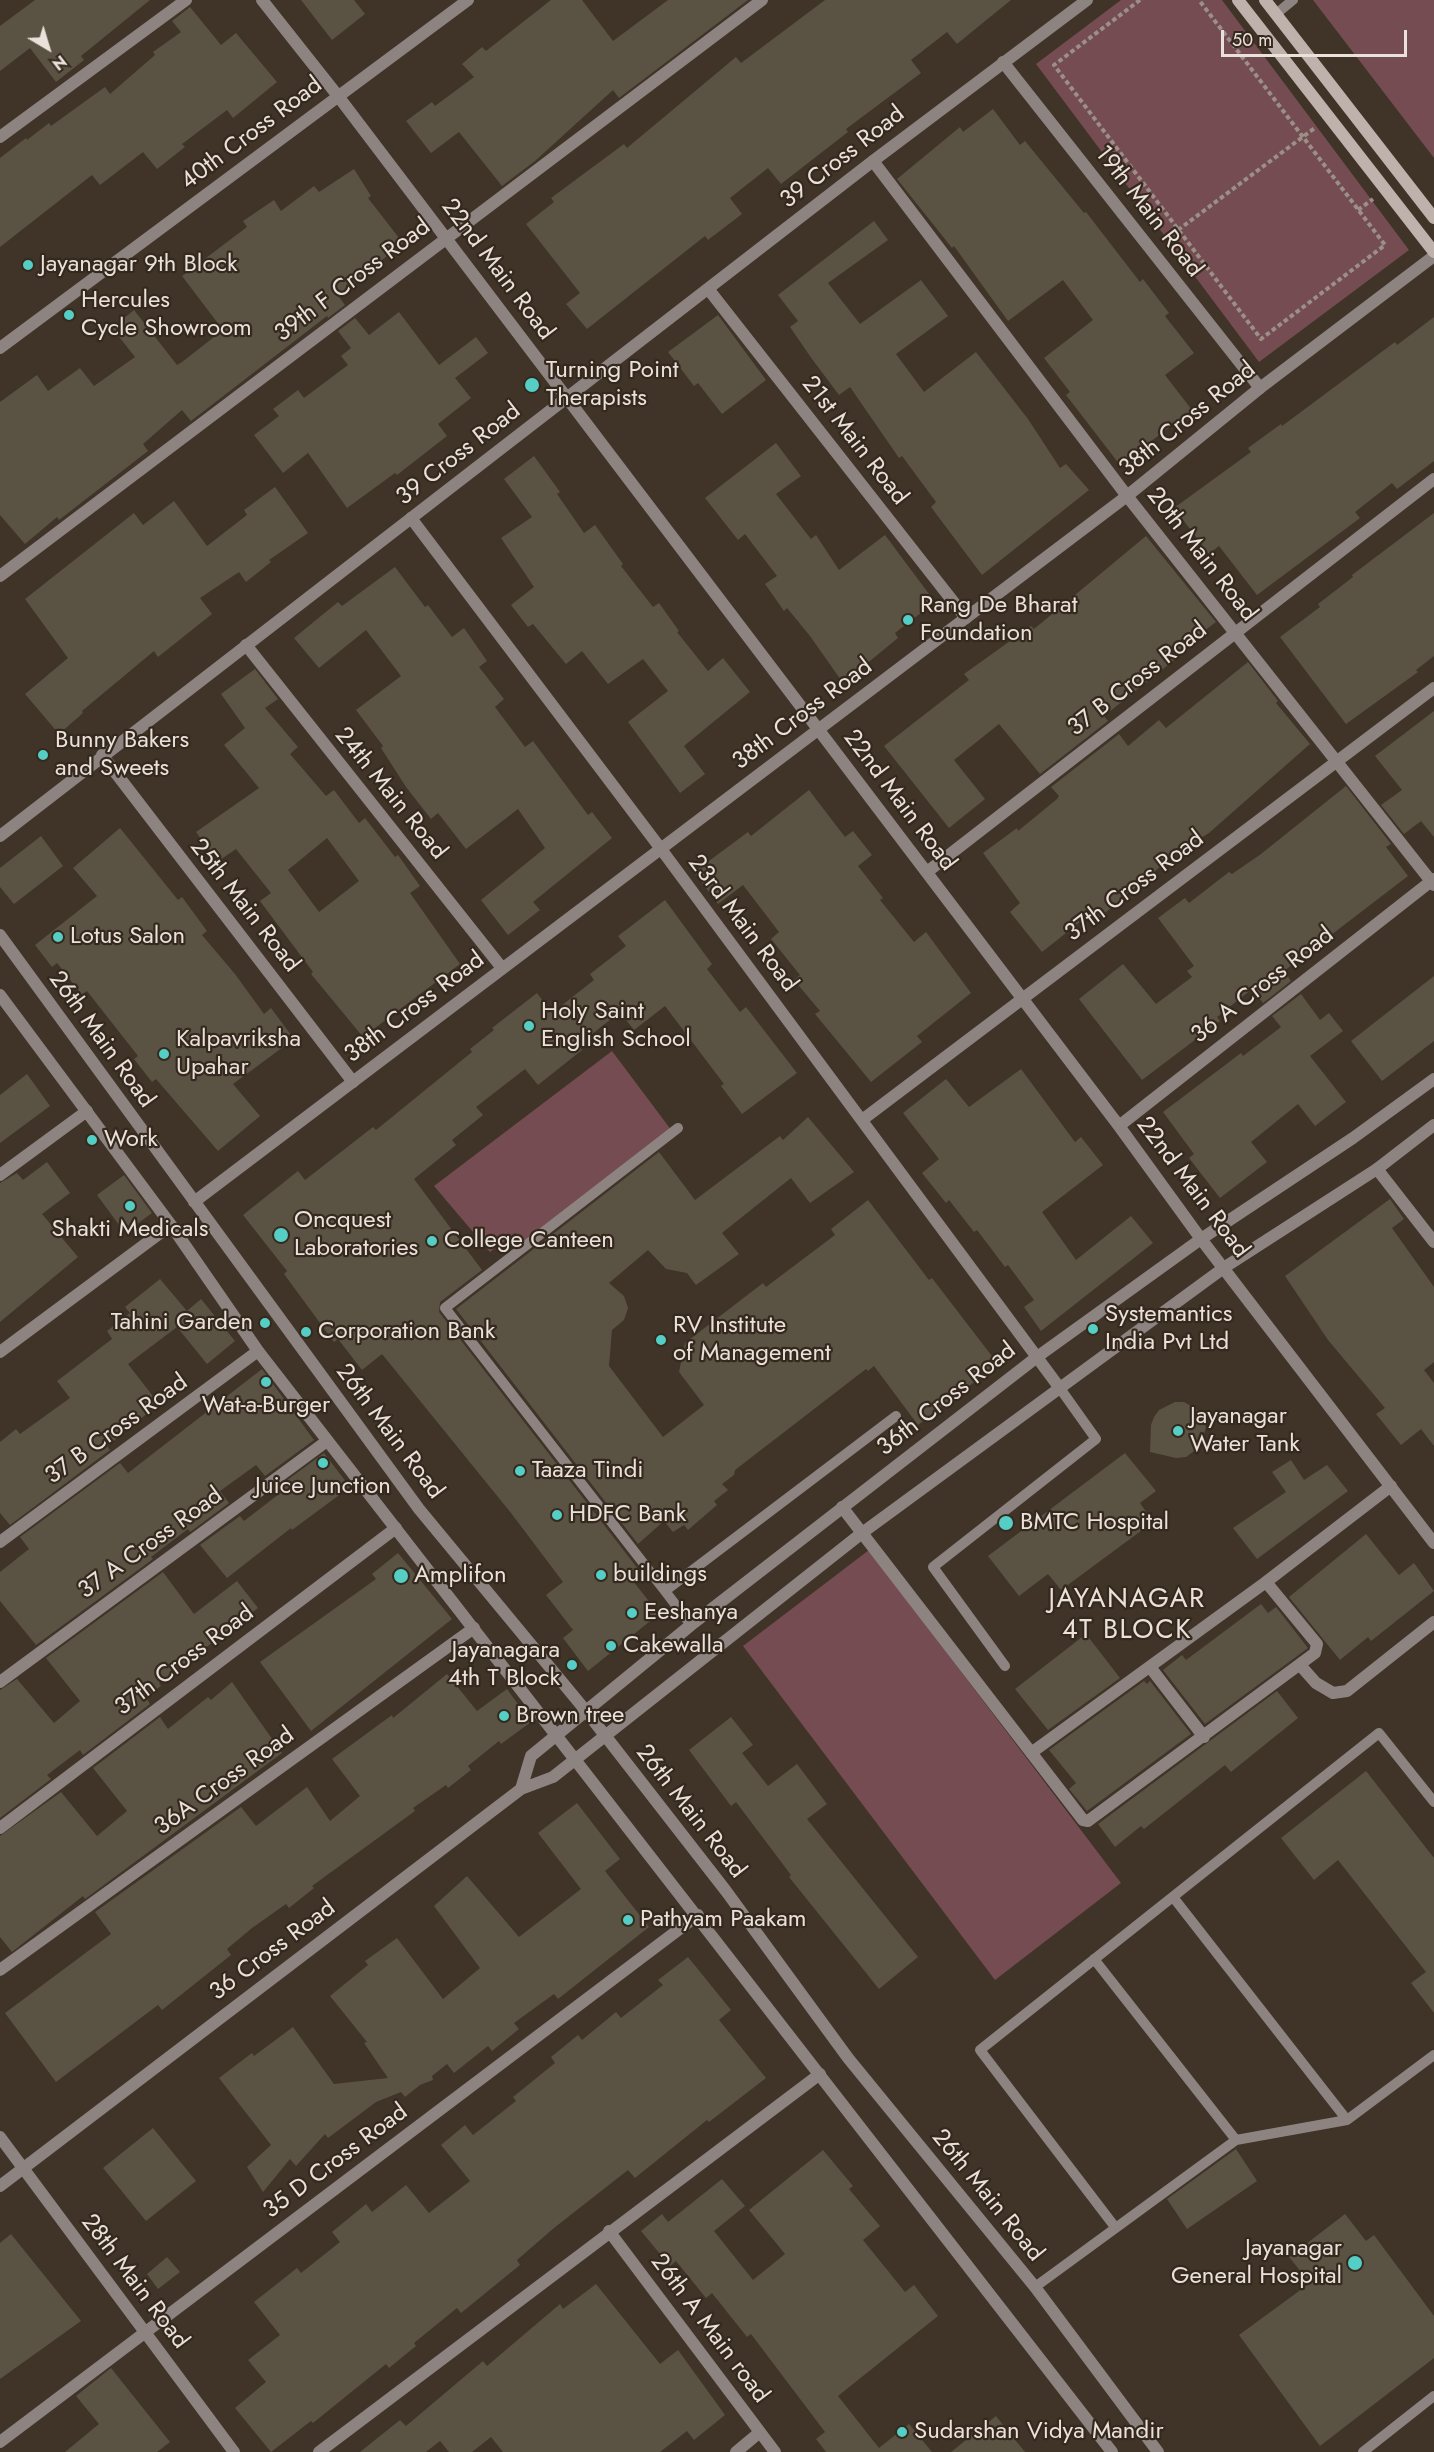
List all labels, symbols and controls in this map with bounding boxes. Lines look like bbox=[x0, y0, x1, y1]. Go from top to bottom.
north arrow bbox=[18, 18, 78, 78]
scale bar bbox=[1224, 18, 1410, 56]
text: 50 m bbox=[1232, 27, 1272, 53]
text: N bbox=[47, 50, 71, 76]
street label: 40th Cross Road bbox=[176, 71, 328, 197]
street label: 39 Cross Road bbox=[775, 101, 911, 215]
street label: 19th Main Road bbox=[1088, 140, 1208, 284]
street label: 22nd Main Road bbox=[434, 194, 560, 346]
street label: 39th F Cross Road bbox=[269, 213, 437, 349]
place label: Jayanagar 9th Block bbox=[40, 251, 238, 279]
marker: Jayanagar 9th Block bbox=[21, 258, 35, 272]
place label: Hercules Cycle Showroom bbox=[81, 287, 252, 343]
marker: Hercules Cycle Showroom bbox=[62, 308, 76, 322]
street label: 38th Cross Road bbox=[1114, 356, 1262, 484]
place label: Turning Point Therapists bbox=[546, 357, 679, 413]
street label: 21st Main Road bbox=[795, 371, 913, 511]
marker: Turning Point Therapists bbox=[523, 376, 541, 394]
street label: 39 Cross Road bbox=[391, 398, 527, 512]
street label: 20th Main Road bbox=[1140, 482, 1262, 628]
place label: Rang De Bharat Foundation bbox=[920, 592, 1077, 648]
marker: Rang De Bharat Foundation bbox=[901, 613, 915, 627]
street label: 37 B Cross Road bbox=[1063, 617, 1213, 743]
street label: 38th Cross Road bbox=[727, 653, 879, 777]
street label: 24th Main Road bbox=[328, 722, 452, 866]
street label: 22nd Main Road bbox=[836, 725, 962, 877]
place label: Bunny Bakers and Sweets bbox=[55, 727, 189, 783]
marker: Bunny Bakers and Sweets bbox=[36, 748, 50, 762]
street label: 37th Cross Road bbox=[1060, 825, 1210, 949]
street label: 25th Main Road bbox=[183, 833, 305, 979]
street label: 23rd Main Road bbox=[681, 850, 803, 998]
street label: 36 A Cross Road bbox=[1186, 921, 1340, 1051]
place label: Lotus Salon bbox=[70, 923, 185, 951]
marker: Lotus Salon bbox=[51, 930, 65, 944]
street label: 38th Cross Road bbox=[339, 946, 491, 1070]
street label: 26th Main Road bbox=[42, 966, 160, 1114]
place label: Holy Saint English School bbox=[541, 998, 691, 1054]
marker: Holy Saint English School bbox=[522, 1019, 536, 1033]
place label: Kalpavriksha Upahar bbox=[176, 1026, 301, 1082]
marker: Kalpavriksha Upahar bbox=[157, 1047, 171, 1061]
street label: 22nd Main Road bbox=[1129, 1112, 1255, 1264]
place label: Work bbox=[104, 1126, 158, 1154]
marker: Work bbox=[85, 1133, 99, 1147]
marker: Shakti Medicals bbox=[123, 1199, 137, 1213]
place label: Oncquest Laboratories bbox=[294, 1207, 418, 1263]
place label: Shakti Medicals bbox=[52, 1216, 208, 1244]
marker: Oncquest Laboratories bbox=[272, 1226, 290, 1244]
place label: College Canteen bbox=[444, 1227, 614, 1255]
marker: College Canteen bbox=[425, 1234, 439, 1248]
place label: Systemantics India Pvt Ltd bbox=[1105, 1301, 1233, 1357]
place label: Tahini Garden bbox=[111, 1309, 253, 1337]
place label: RV Institute of Management bbox=[673, 1312, 831, 1368]
marker: Tahini Garden bbox=[258, 1316, 272, 1330]
place label: Corporation Bank bbox=[318, 1318, 495, 1346]
marker: Systemantics India Pvt Ltd bbox=[1086, 1322, 1100, 1336]
marker: Corporation Bank bbox=[299, 1325, 313, 1339]
marker: RV Institute of Management bbox=[654, 1333, 668, 1347]
street label: 36th Cross Road bbox=[872, 1337, 1022, 1463]
street label: 26th Main Road bbox=[329, 1359, 449, 1505]
street label: 37 B Cross Road bbox=[40, 1369, 194, 1491]
marker: Wat-a-Burger bbox=[259, 1375, 273, 1389]
place label: Wat-a-Burger bbox=[202, 1392, 330, 1420]
place label: Jayanagar Water Tank bbox=[1190, 1403, 1300, 1459]
marker: Jayanagar Water Tank bbox=[1171, 1424, 1185, 1438]
marker: Juice Junction bbox=[316, 1456, 330, 1470]
place label: Taaza Tindi bbox=[532, 1457, 644, 1485]
marker: Taaza Tindi bbox=[513, 1464, 527, 1478]
place label: Juice Junction bbox=[255, 1473, 391, 1501]
street label: 37 A Cross Road bbox=[73, 1482, 229, 1606]
place label: HDFC Bank bbox=[569, 1501, 686, 1529]
marker: HDFC Bank bbox=[550, 1508, 564, 1522]
place label: BMTC Hospital bbox=[1020, 1509, 1169, 1537]
marker: BMTC Hospital bbox=[997, 1514, 1015, 1532]
place label: buildings bbox=[613, 1561, 707, 1589]
place label: Amplifon bbox=[414, 1562, 507, 1590]
marker: Amplifon bbox=[392, 1567, 410, 1585]
marker: buildings bbox=[594, 1568, 608, 1582]
district label: JAYANAGAR 4T BLOCK bbox=[1048, 1584, 1206, 1647]
street label: 37th Cross Road bbox=[110, 1599, 260, 1723]
place label: Eeshanya bbox=[644, 1599, 738, 1627]
marker: Eeshanya bbox=[625, 1606, 639, 1620]
place label: Cakewalla bbox=[623, 1632, 724, 1660]
place label: Jayanagara 4th T Block bbox=[448, 1637, 560, 1693]
marker: Cakewalla bbox=[604, 1639, 618, 1653]
marker: Jayanagara 4th T Block bbox=[565, 1658, 579, 1672]
place label: Brown tree bbox=[516, 1702, 624, 1730]
marker: Brown tree bbox=[497, 1709, 511, 1723]
street label: 36A Cross Road bbox=[150, 1722, 300, 1842]
street label: 26th Main Road bbox=[629, 1739, 751, 1885]
street label: 36 Cross Road bbox=[204, 1894, 342, 2008]
place label: Pathyam Paakam bbox=[640, 1906, 807, 1934]
marker: Pathyam Paakam bbox=[621, 1913, 635, 1927]
street label: 35 D Cross Road bbox=[258, 2098, 414, 2226]
street label: 26th Main Road bbox=[925, 2124, 1049, 2268]
street label: 28th Main Road bbox=[74, 2209, 194, 2355]
place label: Jayanagar General Hospital bbox=[1171, 2235, 1342, 2291]
street label: 26th A Main road bbox=[644, 2249, 774, 2409]
marker: Jayanagar General Hospital bbox=[1346, 2254, 1364, 2272]
place label: Sudarshan Vidya Mandir bbox=[914, 2418, 1164, 2446]
marker: Sudarshan Vidya Mandir bbox=[895, 2425, 909, 2439]

